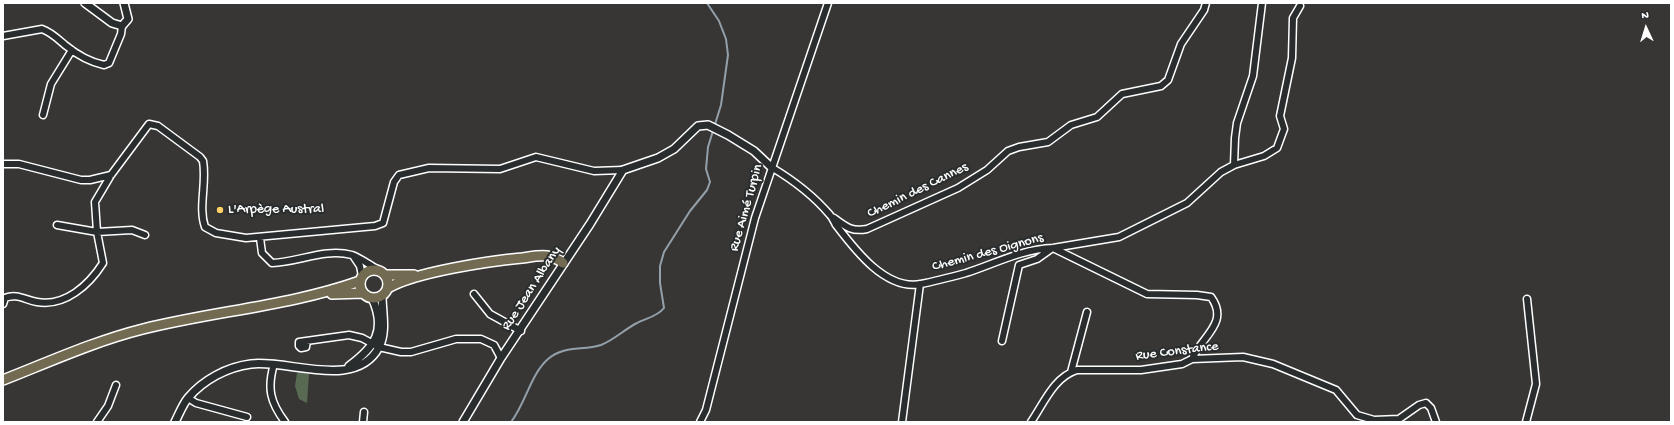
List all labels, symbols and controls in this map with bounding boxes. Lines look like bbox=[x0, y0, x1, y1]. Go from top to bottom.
north arrow bbox=[1626, 8, 1666, 48]
text: N bbox=[1641, 10, 1649, 22]
street label: Chemin des Cannes bbox=[865, 159, 971, 223]
street label: Rue Aimé Turpin bbox=[727, 163, 767, 253]
place label: L'Arpège Austral bbox=[228, 202, 324, 218]
marker: L'Arpège Austral bbox=[215, 205, 225, 215]
street label: Chemin des Oignons bbox=[931, 230, 1045, 276]
street label: Rue Jean Albany bbox=[499, 244, 565, 334]
street label: Rue Constance bbox=[1135, 339, 1219, 365]

